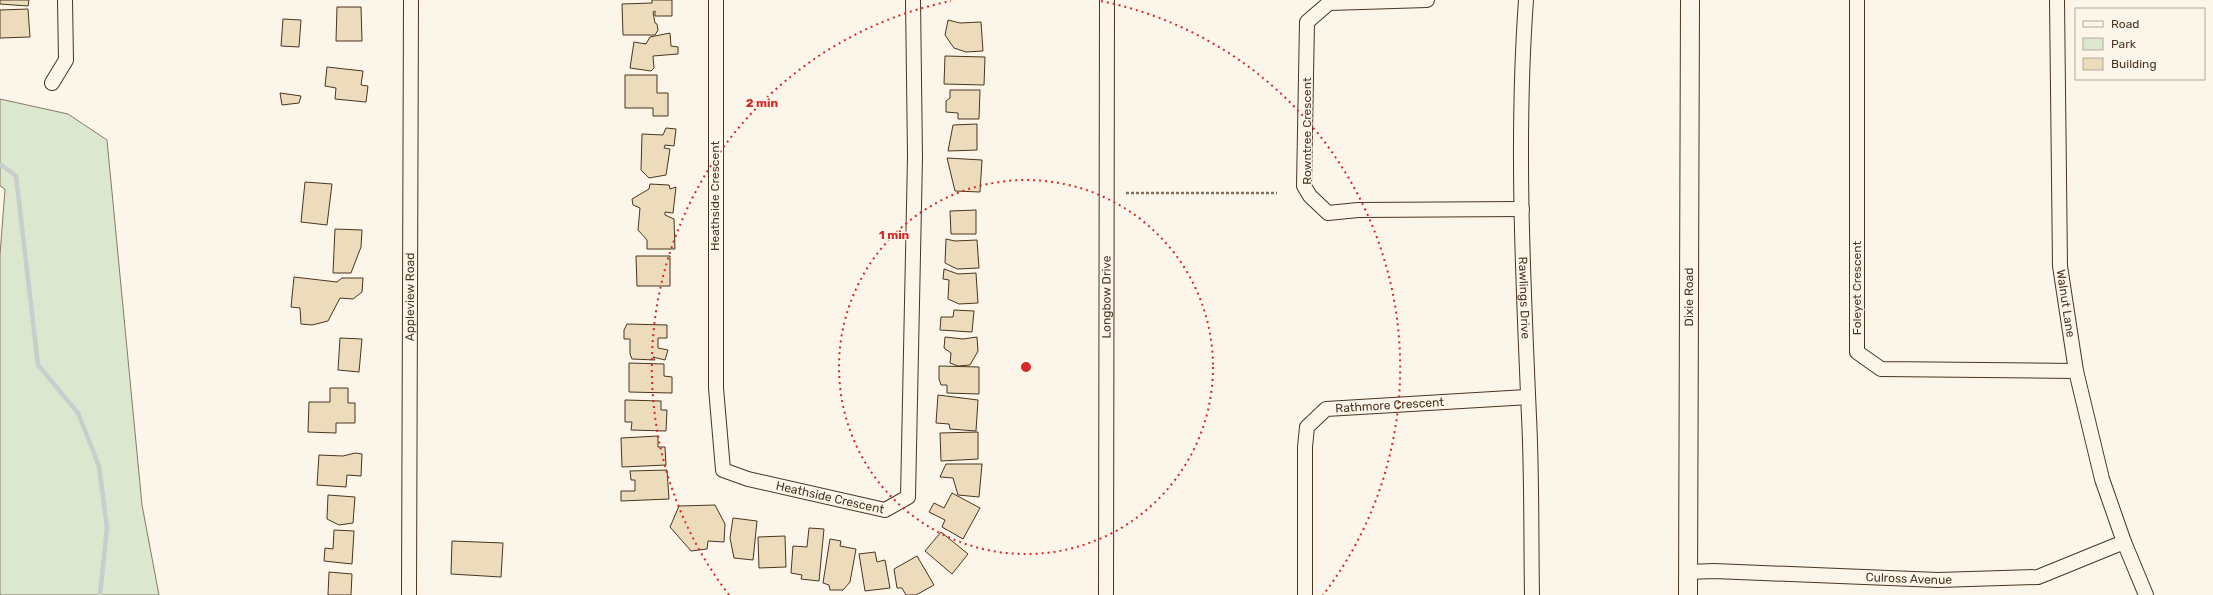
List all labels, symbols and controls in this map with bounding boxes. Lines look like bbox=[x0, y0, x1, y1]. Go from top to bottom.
legend bbox=[2075, 8, 2205, 80]
text: Road bbox=[2111, 17, 2139, 31]
text: Park bbox=[2111, 37, 2137, 51]
text: Building bbox=[2111, 57, 2157, 71]
street label: Rowntree Crescent bbox=[1300, 77, 1314, 185]
text: 2 min bbox=[746, 96, 779, 110]
street label: Heathside Crescent bbox=[708, 141, 722, 251]
text: 1 min bbox=[879, 228, 910, 242]
street label: Foleyet Crescent bbox=[1850, 241, 1864, 335]
street label: Appleview Road bbox=[403, 253, 417, 341]
street label: Longbow Drive bbox=[1099, 255, 1114, 339]
street label: Rawlings Drive bbox=[1516, 256, 1533, 340]
street label: Dixie Road bbox=[1682, 268, 1696, 326]
street label: Walnut Lane bbox=[2054, 269, 2078, 339]
centre of rings bbox=[1019, 360, 1033, 374]
street label: Rathmore Crescent bbox=[1335, 395, 1445, 415]
street label: Heathside Crescent bbox=[775, 479, 886, 517]
street label: Culross Avenue bbox=[1865, 570, 1953, 587]

